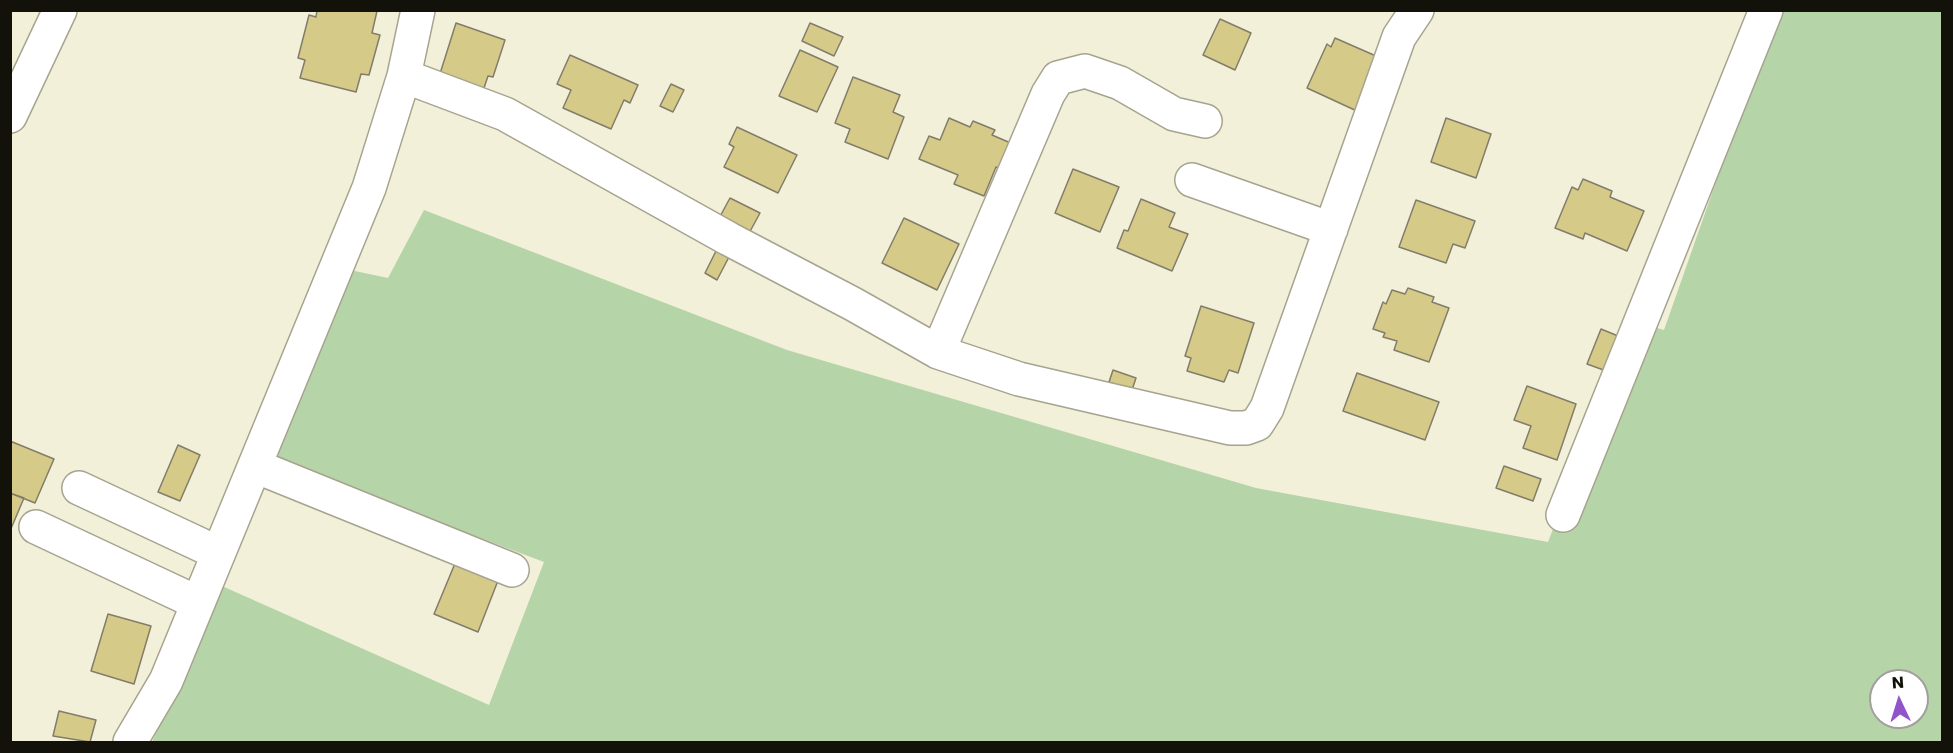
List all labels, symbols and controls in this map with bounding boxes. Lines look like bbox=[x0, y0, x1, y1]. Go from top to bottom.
north arrow bbox=[1869, 669, 1929, 729]
text: N bbox=[1891, 671, 1905, 694]

